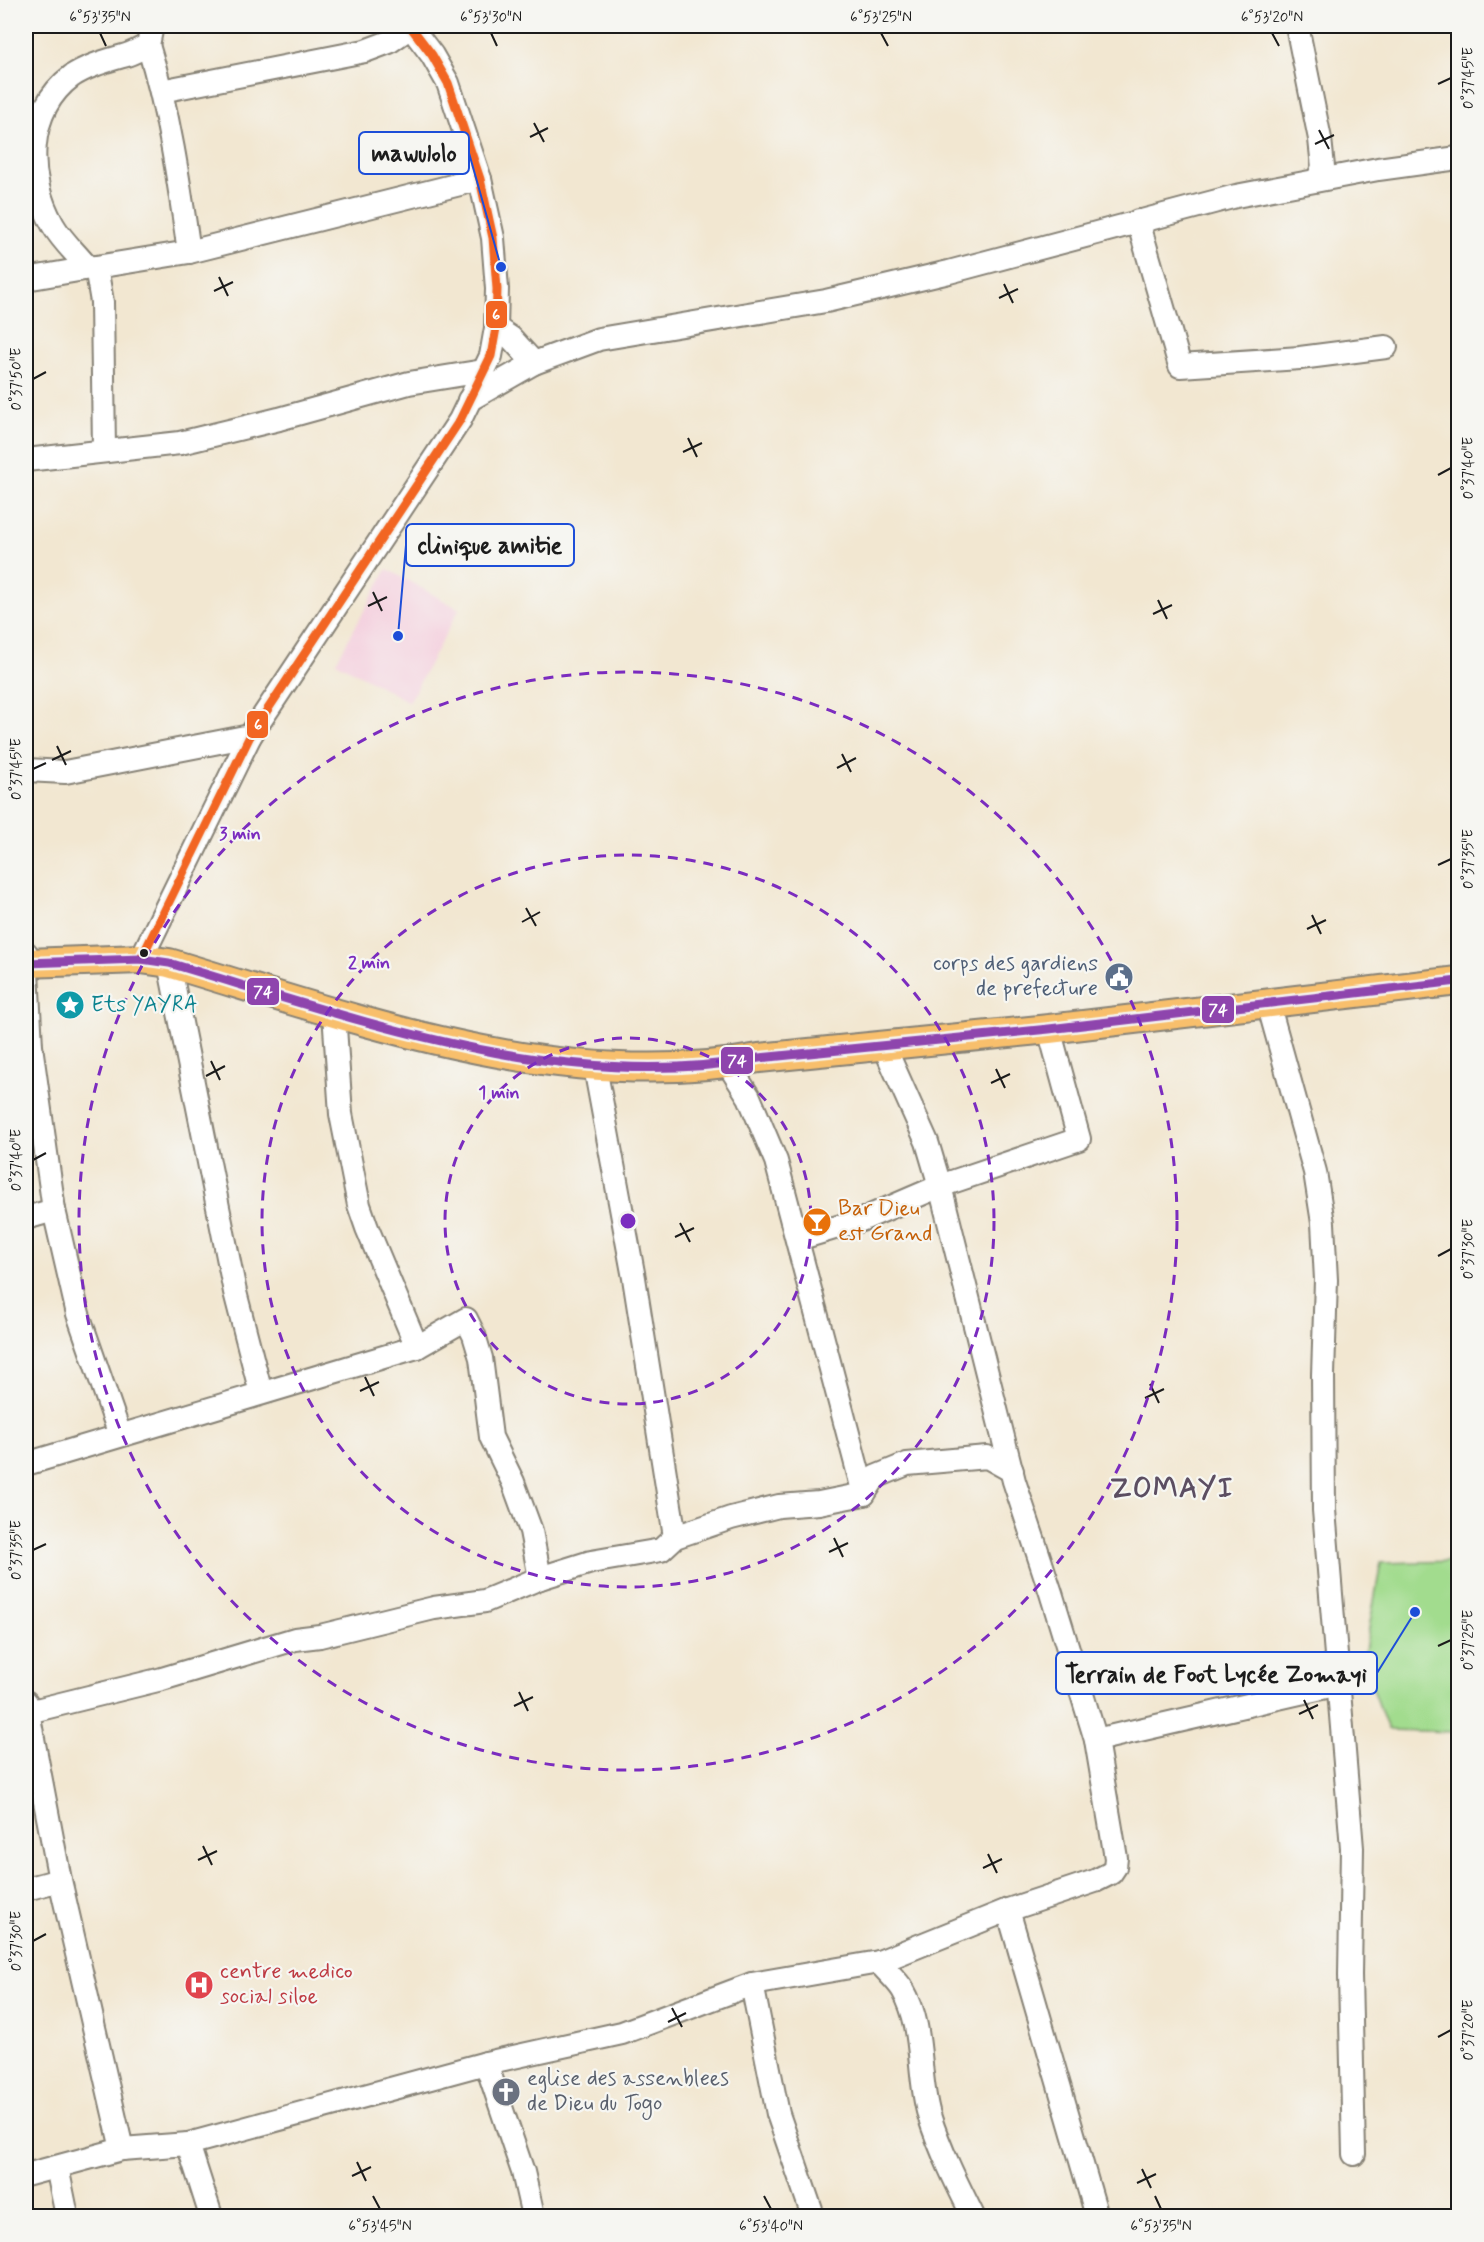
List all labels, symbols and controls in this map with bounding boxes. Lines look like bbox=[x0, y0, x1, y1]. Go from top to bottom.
text: 6°53'35"N bbox=[69, 8, 131, 28]
text: 6°53'30"N bbox=[460, 8, 522, 28]
text: 6°53'25"N bbox=[850, 8, 912, 28]
text: 6°53'20"N bbox=[1241, 8, 1303, 28]
text: 0°37'45"E bbox=[1459, 47, 1479, 109]
callout: mawulolo bbox=[359, 132, 469, 174]
text: mawulolo bbox=[371, 139, 457, 170]
line badge: 6 bbox=[485, 300, 508, 329]
text: 6 bbox=[492, 305, 500, 326]
text: 0°37'50"E bbox=[7, 347, 27, 410]
text: 0°37'40"E bbox=[1459, 437, 1479, 499]
callout: clinique amitie bbox=[406, 524, 574, 566]
text: clinique amitie bbox=[418, 531, 563, 562]
line badge: 6 bbox=[246, 710, 269, 739]
text: 6 bbox=[254, 715, 262, 736]
text: 0°37'45"E bbox=[7, 738, 27, 800]
text: 3 min bbox=[219, 822, 261, 846]
text: 0°37'35"E bbox=[1459, 829, 1479, 889]
unlabelled marker bbox=[138, 947, 150, 959]
place label: corps des gardiens de prefecture bbox=[933, 950, 1098, 1003]
text: 2 min bbox=[348, 951, 390, 975]
public building icon: corps des gardiens de prefecture bbox=[1103, 961, 1135, 993]
line badge: 74 bbox=[246, 977, 280, 1006]
text: 74 bbox=[253, 982, 273, 1003]
place icon: Ets YAYRA bbox=[54, 989, 86, 1021]
place label: Ets YAYRA bbox=[91, 991, 198, 1019]
line badge: 74 bbox=[1201, 995, 1235, 1024]
text: 74 bbox=[1208, 1000, 1228, 1021]
line badge: 74 bbox=[720, 1046, 754, 1075]
text: 74 bbox=[727, 1051, 747, 1072]
text: 1 min bbox=[478, 1081, 520, 1105]
text: 0°37'40"E bbox=[7, 1129, 27, 1191]
place label: Bar Dieu est Grand bbox=[838, 1195, 932, 1248]
bar icon: Bar Dieu est Grand bbox=[801, 1206, 833, 1238]
centre of rings bbox=[618, 1211, 638, 1231]
text: 0°37'30"E bbox=[1459, 1218, 1479, 1279]
district label: ZOMAYI bbox=[1110, 1471, 1234, 1508]
text: 0°37'35"E bbox=[7, 1520, 27, 1580]
text: 0°37'25"E bbox=[1459, 1610, 1479, 1670]
callout: Terrain de Foot Lycée Zomayi bbox=[1056, 1652, 1377, 1694]
text: Terrain de Foot Lycée Zomayi bbox=[1065, 1660, 1368, 1691]
text: 0°37'30"E bbox=[7, 1910, 27, 1971]
place label: centre medico social siloe bbox=[220, 1958, 353, 2011]
hospital icon: centre medico social siloe bbox=[183, 1969, 215, 2001]
text: 0°37'20"E bbox=[1459, 1999, 1479, 2061]
place label: eglise des assenblees de Dieu du Togo bbox=[527, 2065, 729, 2121]
church icon: eglise des assenblees de Dieu du Togo bbox=[490, 2076, 522, 2108]
text: 6°53'45"N bbox=[348, 2217, 412, 2237]
text: 6°53'40"N bbox=[739, 2217, 803, 2237]
text: 6°53'35"N bbox=[1130, 2217, 1192, 2237]

